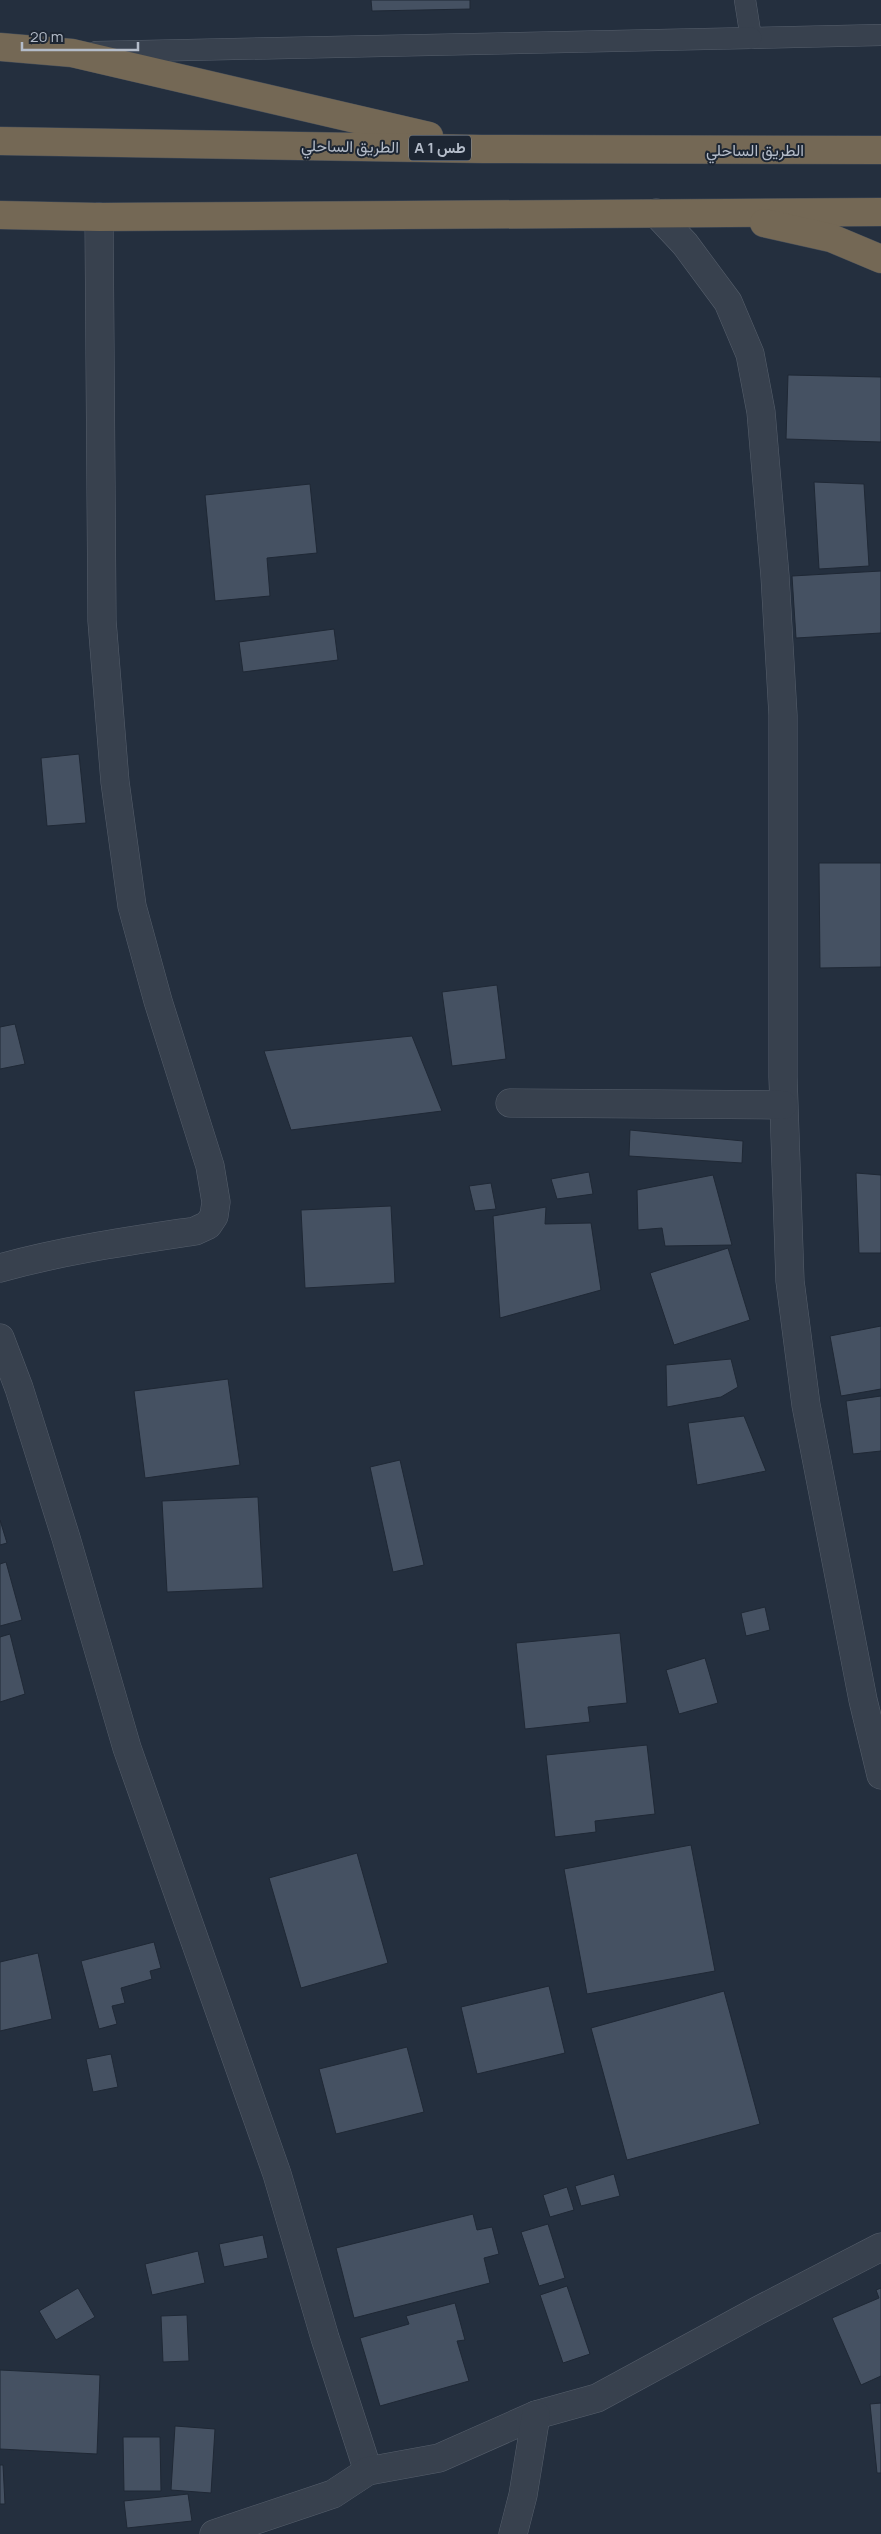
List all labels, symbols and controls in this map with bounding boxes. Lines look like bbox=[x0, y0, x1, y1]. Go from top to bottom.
scale bar bbox=[22, 20, 139, 52]
text: 20 m bbox=[30, 26, 63, 47]
street label: الطريق الساحلي bbox=[301, 134, 399, 161]
road number: A 1 طس bbox=[409, 136, 471, 160]
street label: الطريق الساحلي bbox=[706, 139, 804, 164]

